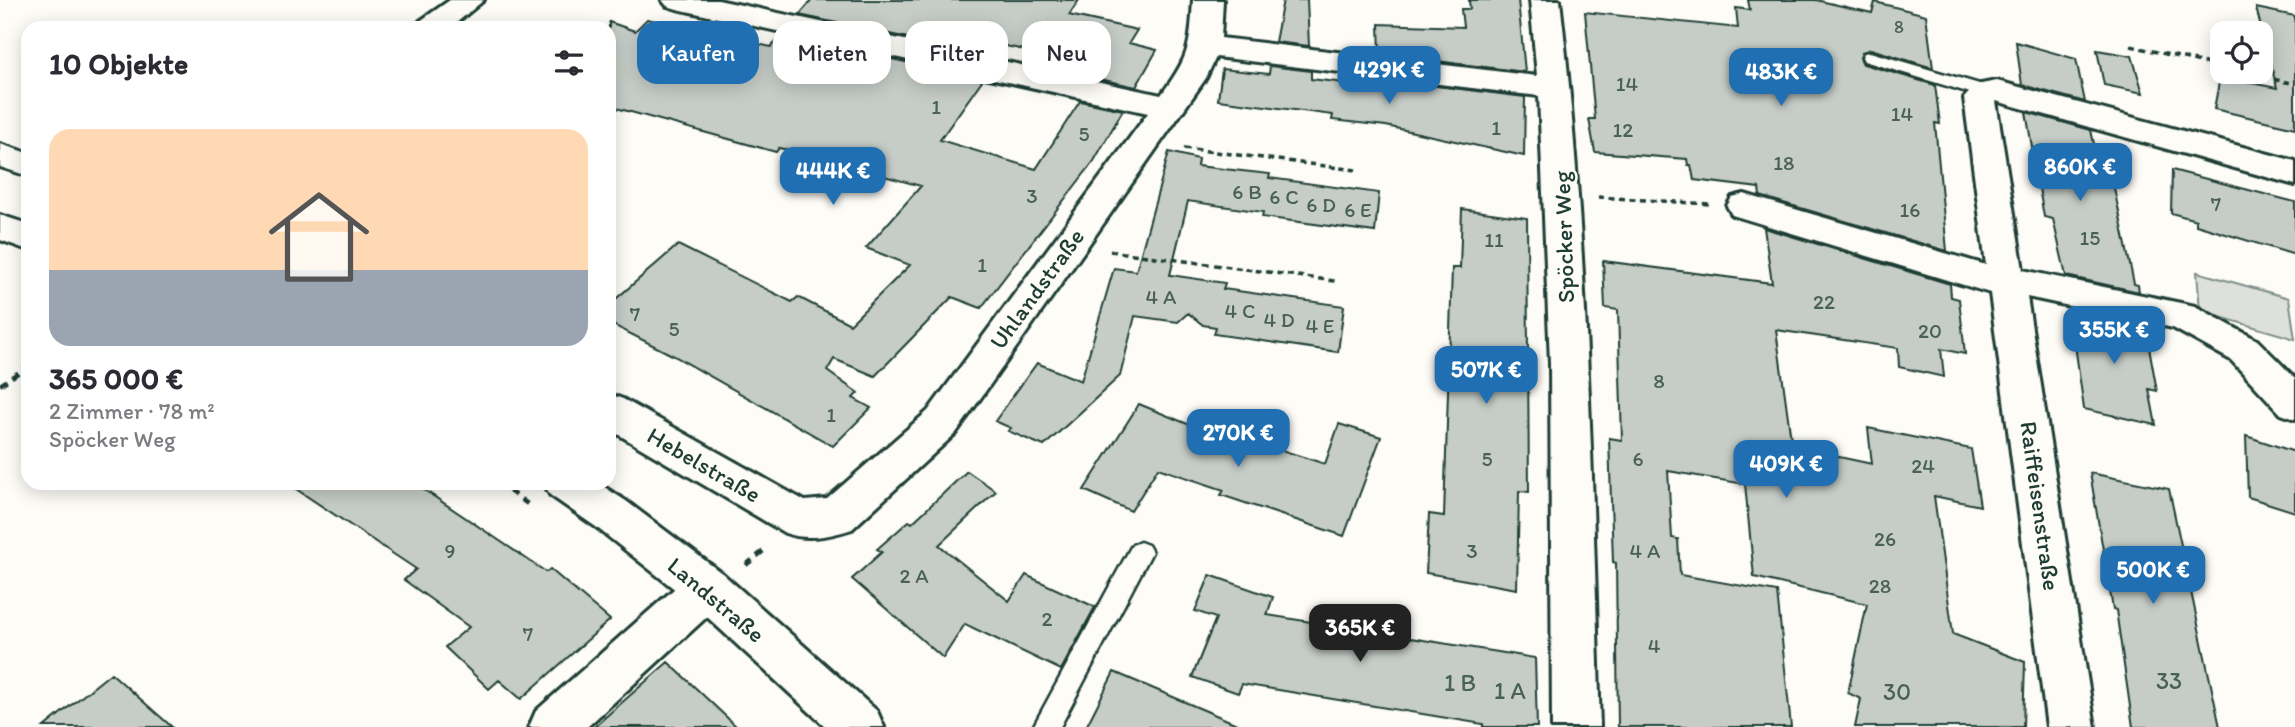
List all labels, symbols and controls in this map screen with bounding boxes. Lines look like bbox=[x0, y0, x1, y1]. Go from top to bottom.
house number: 8 bbox=[1894, 16, 1904, 38]
chip: Kaufen bbox=[637, 21, 759, 84]
chip: Mieten bbox=[773, 21, 891, 84]
chip: Filter bbox=[905, 21, 1008, 84]
chip: Neu bbox=[1022, 21, 1111, 84]
map controls bbox=[2210, 21, 2273, 84]
button: locate bbox=[2210, 21, 2273, 84]
icon: filters bbox=[550, 44, 588, 82]
text: 10 Objekte bbox=[49, 45, 188, 82]
pin: 429K € bbox=[1332, 46, 1446, 106]
pin: 483K € bbox=[1724, 48, 1838, 108]
text: 429K € bbox=[1354, 55, 1424, 83]
text: 483K € bbox=[1745, 57, 1817, 85]
house number: 14 bbox=[1616, 71, 1639, 96]
house number: 1 bbox=[931, 94, 941, 119]
house number: 14 bbox=[1891, 101, 1914, 126]
house number: 1 bbox=[1491, 115, 1501, 140]
house number: 12 bbox=[1613, 117, 1633, 142]
house number: 5 bbox=[1078, 121, 1090, 146]
pin: 860K € bbox=[2023, 144, 2137, 203]
pin: 444K € bbox=[776, 148, 890, 207]
house number: 18 bbox=[1773, 150, 1795, 175]
text: 860K € bbox=[2044, 152, 2116, 180]
text: 444K € bbox=[796, 156, 870, 184]
street label: Spöcker Weg bbox=[1547, 170, 1580, 304]
icon: home bbox=[256, 174, 382, 300]
house number: 6 B bbox=[1232, 179, 1262, 204]
house number: 3 bbox=[1026, 183, 1038, 208]
house number: 6 C bbox=[1269, 184, 1299, 209]
house number: 7 bbox=[2211, 191, 2221, 216]
house number: 6 D bbox=[1306, 192, 1336, 217]
house number: 6 E bbox=[1344, 197, 1372, 222]
house number: 16 bbox=[1900, 197, 1920, 222]
street label: Uhlandstraße bbox=[983, 223, 1090, 355]
house number: 15 bbox=[2080, 225, 2100, 250]
house number: 11 bbox=[1484, 227, 1504, 252]
house number: 1 bbox=[977, 252, 987, 277]
house number: 4 A bbox=[1146, 284, 1177, 309]
house number: 22 bbox=[1813, 289, 1835, 314]
house number: 4 C bbox=[1225, 298, 1255, 323]
house number: 7 bbox=[630, 301, 640, 326]
pin: 355K € bbox=[2057, 306, 2171, 366]
house number: 4 D bbox=[1263, 307, 1295, 332]
house number: 4 E bbox=[1306, 313, 1334, 338]
text: 355K € bbox=[2079, 315, 2149, 343]
house number: 5 bbox=[668, 316, 680, 341]
house number: 20 bbox=[1918, 318, 1942, 343]
pin: 507K € bbox=[1429, 346, 1543, 406]
text: 507K € bbox=[1451, 355, 1521, 383]
text: 365 000 € bbox=[49, 360, 183, 397]
house number: 8 bbox=[1653, 368, 1665, 393]
text: 2 Zimmer · 78 m² bbox=[49, 397, 215, 425]
house number: 1 bbox=[826, 402, 836, 427]
pin: 270K € bbox=[1181, 410, 1295, 469]
text: 270K € bbox=[1203, 418, 1273, 446]
street label: Raiffeisenstraße bbox=[2014, 419, 2067, 592]
street label: Hebelstraße bbox=[642, 420, 766, 509]
text: Spöcker Weg bbox=[49, 425, 176, 453]
pin: 409K € bbox=[1729, 440, 1843, 500]
house number: 5 bbox=[1481, 446, 1493, 471]
house number: 6 bbox=[1632, 446, 1644, 471]
text: 409K € bbox=[1749, 449, 1823, 477]
house number: 24 bbox=[1911, 453, 1935, 478]
house number: 26 bbox=[1874, 526, 1896, 551]
house number: 9 bbox=[445, 538, 455, 563]
house number: 3 bbox=[1466, 538, 1478, 563]
house number: 4 A bbox=[1630, 538, 1661, 563]
pin: 500K € bbox=[2096, 546, 2210, 606]
street label: Landstraße bbox=[662, 551, 771, 649]
text: 500K € bbox=[2116, 555, 2190, 583]
house number: 2 A bbox=[899, 563, 929, 588]
house number: 28 bbox=[1869, 573, 1891, 598]
pin: 365K € bbox=[1303, 604, 1417, 664]
house number: 2 bbox=[1041, 606, 1053, 631]
text: 365K € bbox=[1325, 613, 1395, 641]
house number: 7 bbox=[523, 621, 533, 646]
house number: 4 bbox=[1648, 633, 1661, 658]
house number: 33 bbox=[2156, 666, 2182, 695]
house number: 1 B bbox=[1444, 668, 1476, 697]
house number: 1 A bbox=[1494, 676, 1526, 705]
house number: 30 bbox=[1883, 677, 1911, 706]

